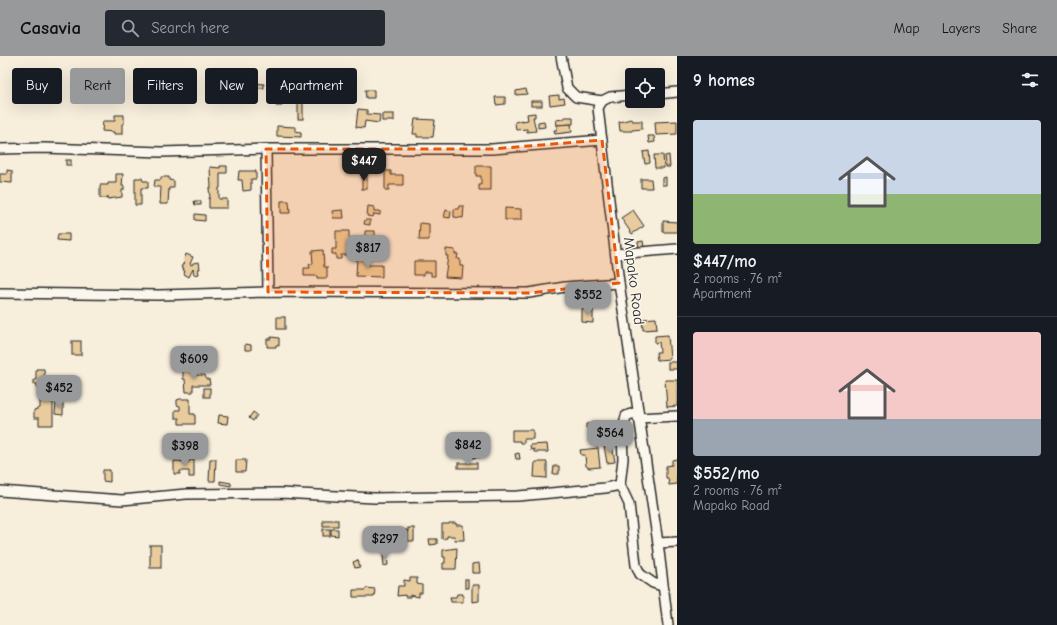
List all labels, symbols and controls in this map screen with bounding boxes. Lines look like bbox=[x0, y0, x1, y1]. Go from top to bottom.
search box bbox=[105, 10, 385, 46]
text: Casavia bbox=[20, 17, 81, 39]
icon: search bbox=[119, 17, 141, 39]
text: Search here bbox=[151, 19, 229, 37]
text: Map bbox=[893, 20, 920, 37]
text: Layers bbox=[942, 20, 980, 37]
text: Share bbox=[1002, 20, 1037, 37]
chip: Buy bbox=[12, 68, 62, 104]
chip: Rent bbox=[70, 68, 125, 104]
chip: Filters bbox=[133, 68, 197, 104]
chip: New bbox=[205, 68, 258, 104]
chip: Apartment bbox=[266, 68, 357, 104]
map controls bbox=[625, 68, 665, 108]
button: locate bbox=[625, 68, 665, 108]
icon: filters bbox=[1019, 69, 1041, 91]
text: 9 homes bbox=[693, 71, 755, 90]
icon: home bbox=[831, 146, 903, 218]
pin: $447 bbox=[340, 148, 388, 182]
text: $447 bbox=[351, 153, 377, 168]
pin: $817 bbox=[344, 235, 392, 269]
street label: Mapako Road bbox=[620, 236, 648, 326]
text: $817 bbox=[355, 240, 381, 255]
text: $447/mo bbox=[693, 252, 757, 271]
text: 2 rooms · 76 m² bbox=[693, 271, 781, 286]
pin: $552 bbox=[564, 282, 612, 316]
text: Apartment bbox=[693, 286, 751, 301]
text: $552 bbox=[574, 287, 602, 302]
pin: $609 bbox=[170, 346, 218, 380]
text: $609 bbox=[180, 351, 208, 366]
icon: home bbox=[831, 358, 903, 430]
pin: $452 bbox=[35, 375, 83, 409]
text: $452 bbox=[45, 380, 73, 395]
pin: $564 bbox=[586, 420, 634, 454]
text: $564 bbox=[596, 425, 624, 440]
pin: $842 bbox=[444, 432, 492, 466]
pin: $398 bbox=[161, 433, 209, 467]
text: $842 bbox=[454, 437, 482, 452]
text: $398 bbox=[171, 438, 199, 453]
text: $552/mo bbox=[693, 464, 760, 483]
text: 2 rooms · 76 m² bbox=[693, 483, 781, 498]
text: Mapako Road bbox=[693, 498, 770, 513]
pin: $297 bbox=[361, 526, 409, 560]
text: $297 bbox=[372, 531, 398, 546]

